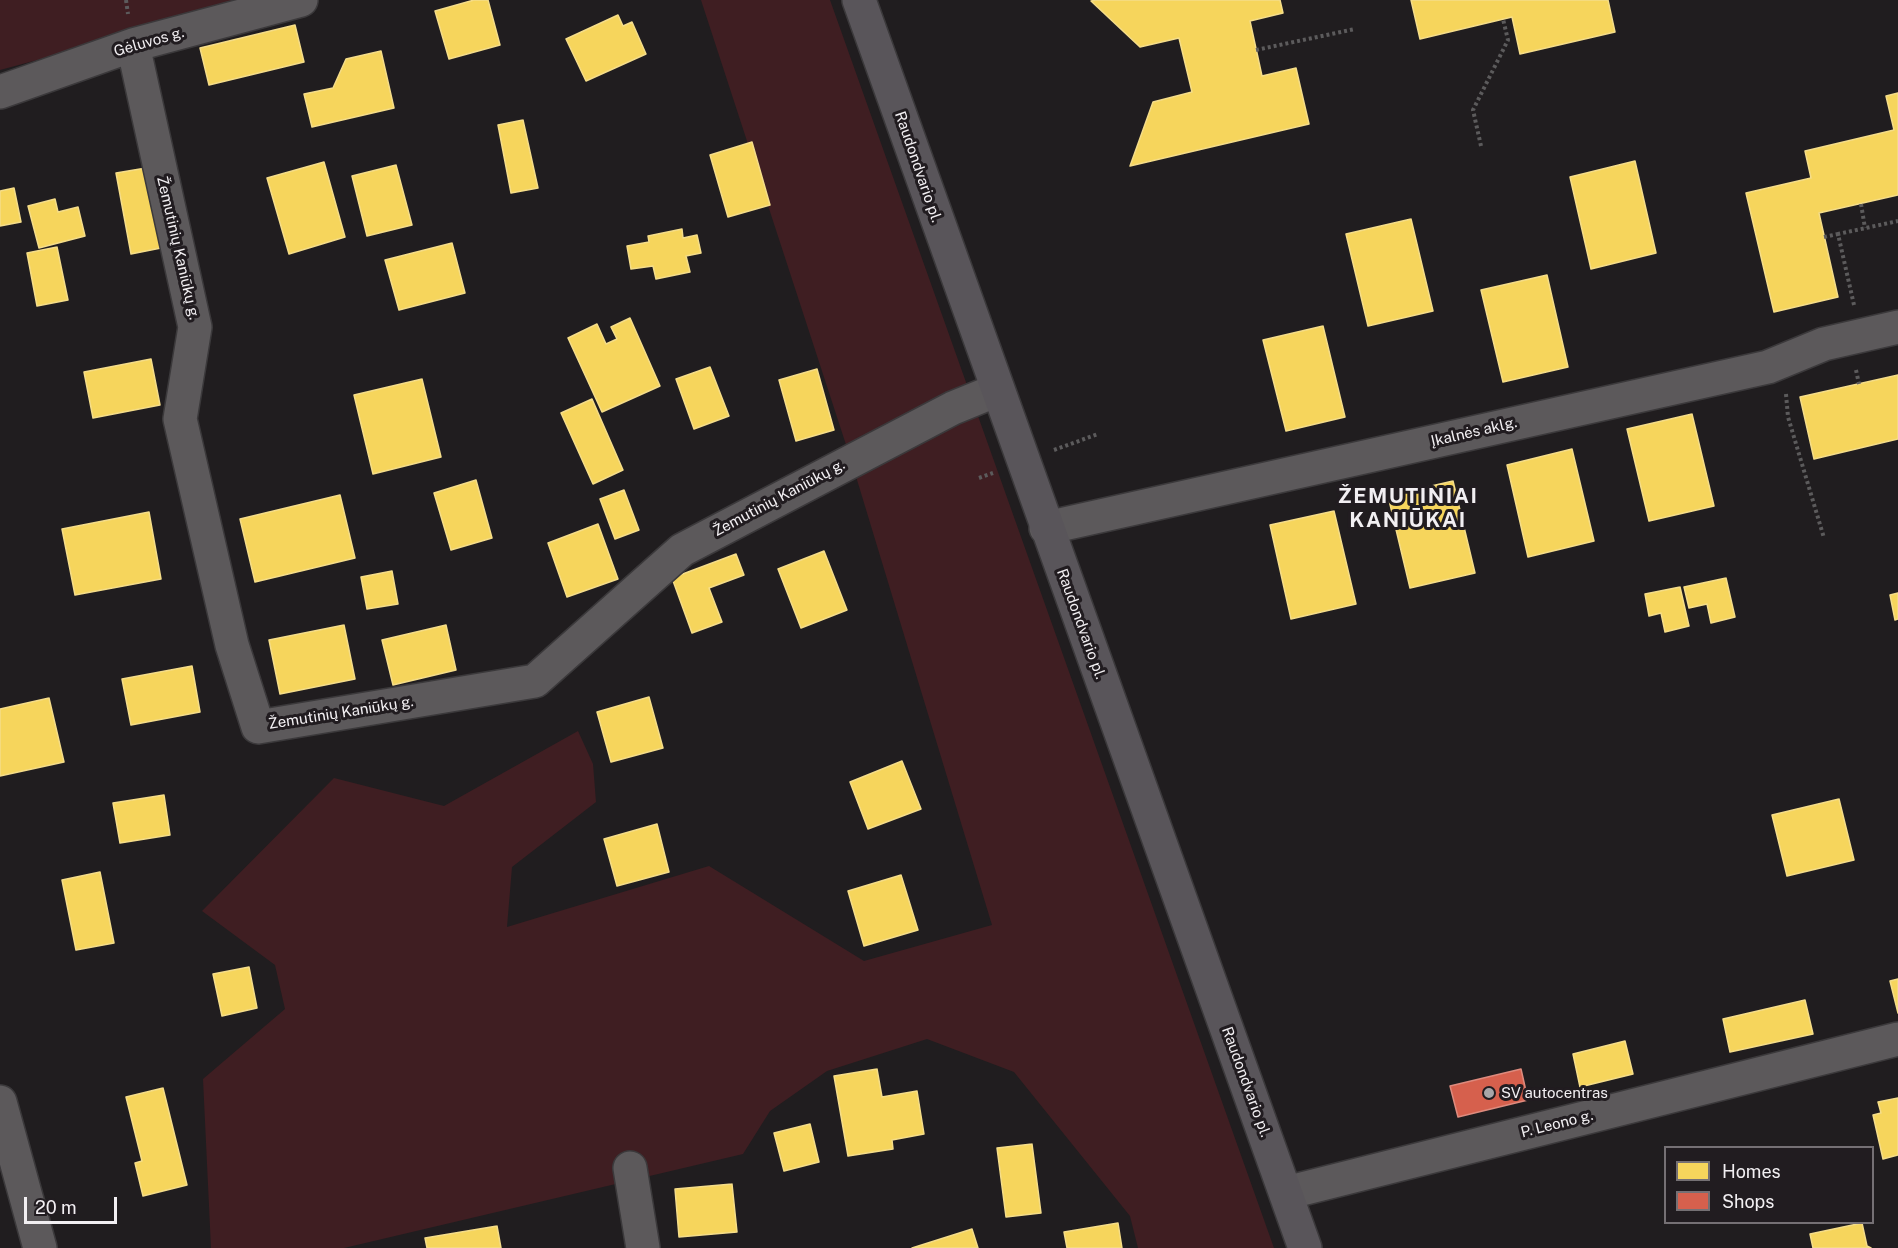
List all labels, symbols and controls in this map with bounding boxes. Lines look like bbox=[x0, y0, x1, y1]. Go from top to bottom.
street label: Gėluvos g. bbox=[112, 23, 186, 61]
street label: Raudondvario pl. bbox=[891, 109, 945, 225]
street label: Žemutinių Kaniūkų g. bbox=[153, 174, 203, 322]
street label: Įkalnės aklg. bbox=[1429, 413, 1519, 451]
street label: Žemutinių Kaniūkų g. bbox=[710, 456, 848, 540]
district label: ŽEMUTINIAI KANIŪKAI bbox=[1338, 484, 1478, 534]
street label: Raudondvario pl. bbox=[1053, 566, 1109, 682]
street label: Žemutinių Kaniūkų g. bbox=[267, 693, 415, 733]
street label: Raudondvario pl. bbox=[1218, 1024, 1274, 1140]
place label: SV autocentras bbox=[1501, 1084, 1608, 1102]
marker: SV autocentras bbox=[1482, 1086, 1496, 1100]
street label: P. Leono g. bbox=[1519, 1106, 1595, 1142]
legend bbox=[1664, 1146, 1874, 1224]
text: Homes bbox=[1722, 1161, 1781, 1182]
scale bar bbox=[27, 1185, 120, 1223]
text: Shops bbox=[1722, 1191, 1774, 1212]
text: 20 m bbox=[35, 1197, 77, 1218]

